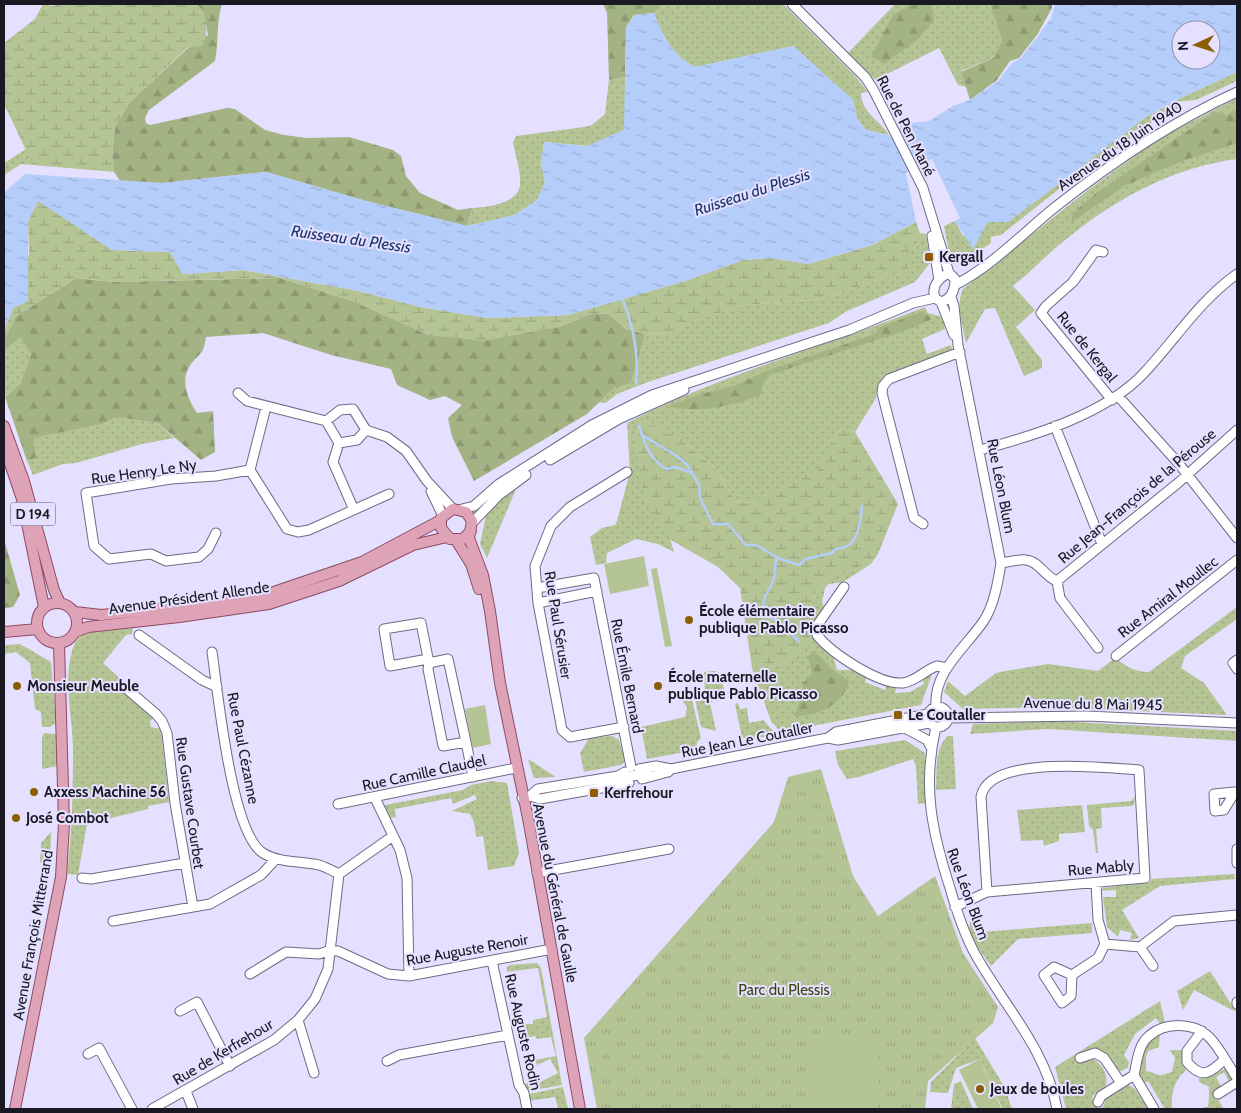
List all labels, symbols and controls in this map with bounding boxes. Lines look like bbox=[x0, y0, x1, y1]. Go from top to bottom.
north arrow bbox=[1171, 20, 1221, 70]
text: N bbox=[1174, 40, 1192, 51]
street label: Rue de Pen Mané bbox=[873, 73, 939, 180]
street label: Avenue du 18 Juin 1940 bbox=[1054, 97, 1186, 195]
water label: Ruisseau du Plessis bbox=[692, 164, 812, 220]
water label: Ruisseau du Plessis bbox=[290, 221, 412, 257]
place label: Kergall bbox=[939, 248, 983, 266]
marker: Kergall bbox=[923, 251, 935, 263]
street label: Rue de Kergal bbox=[1053, 308, 1121, 386]
street label: Rue Jean-François de la Pérouse bbox=[1055, 425, 1220, 567]
street label: Rue Léon Blum bbox=[983, 437, 1019, 535]
street label: Rue Henry Le Ny bbox=[90, 456, 198, 488]
road number: D 194 bbox=[10, 502, 56, 526]
street label: Rue Amiral Moullec bbox=[1115, 552, 1222, 642]
street label: Rue Paul Sérusier bbox=[541, 570, 575, 680]
street label: Avenue Président Allende bbox=[108, 578, 271, 618]
place label: École élémentaire publique Pablo Picasso bbox=[699, 601, 849, 637]
marker: École élémentaire publique Pablo Picasso bbox=[683, 614, 695, 626]
street label: Rue Émile Bernard bbox=[607, 617, 648, 735]
place label: École maternelle publique Pablo Picasso bbox=[668, 667, 818, 703]
place label: Monsieur Meuble bbox=[27, 677, 139, 695]
marker: Monsieur Meuble bbox=[11, 680, 23, 692]
marker: École maternelle publique Pablo Picasso bbox=[652, 680, 664, 692]
street label: Rue Paul Cézanne bbox=[223, 691, 263, 806]
street label: Avenue du 8 Mai 1945 bbox=[1023, 694, 1163, 714]
place label: Le Coutaller bbox=[908, 706, 985, 724]
marker: Le Coutaller bbox=[892, 709, 904, 721]
street label: Rue Jean Le Coutaller bbox=[680, 718, 814, 762]
street label: Rue Gustave Courbet bbox=[172, 736, 208, 870]
street label: Rue Camille Claudel bbox=[361, 751, 488, 795]
place label: Axxess Machine 56 bbox=[44, 783, 166, 801]
place label: Kerfrehour bbox=[604, 784, 673, 802]
marker: Axxess Machine 56 bbox=[28, 786, 40, 798]
marker: Kerfrehour bbox=[588, 787, 600, 799]
street label: Avenue du Général de Gaulle bbox=[529, 802, 581, 984]
place label: José Combot bbox=[25, 809, 109, 827]
marker: José Combot bbox=[10, 812, 22, 824]
street label: Rue Léon Blum bbox=[943, 846, 993, 942]
street label: Avenue François Mitterrand bbox=[9, 849, 57, 1021]
street label: Rue Mably bbox=[1067, 856, 1135, 880]
street label: Rue Auguste Renoir bbox=[405, 930, 530, 970]
street label: Rue Auguste Rodin bbox=[501, 972, 545, 1092]
park label: Parc du Plessis bbox=[738, 981, 830, 999]
street label: Rue de Kerfrehour bbox=[170, 1015, 277, 1089]
place label: Jeux de boules bbox=[989, 1080, 1084, 1098]
marker: Jeux de boules bbox=[974, 1083, 986, 1095]

